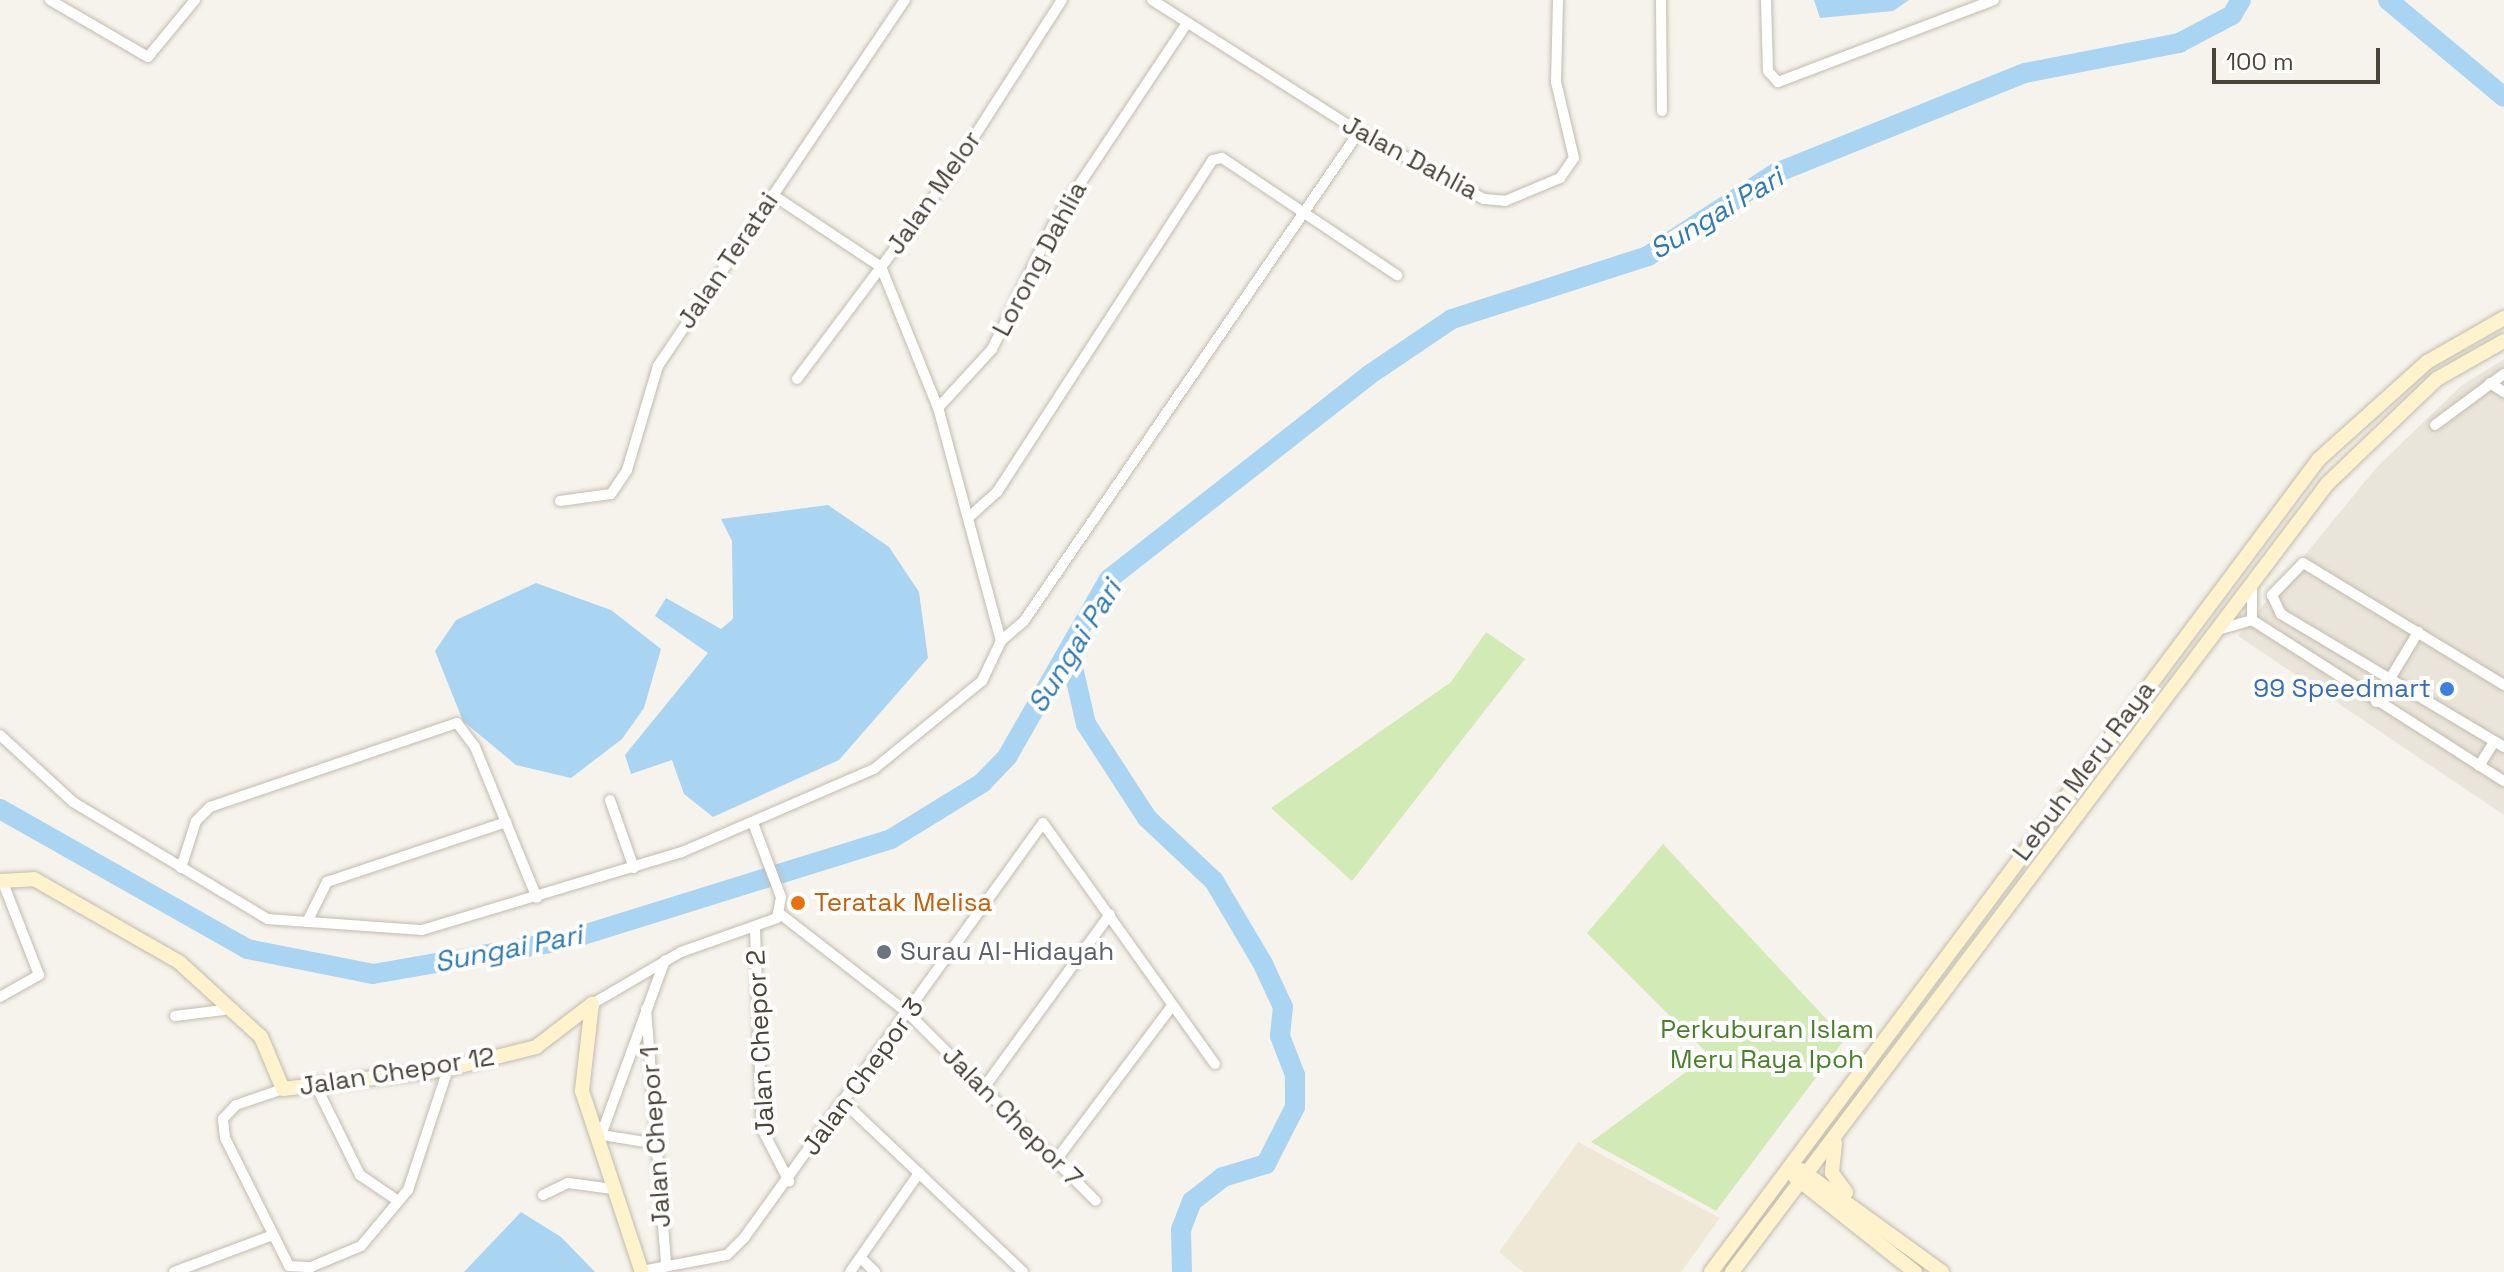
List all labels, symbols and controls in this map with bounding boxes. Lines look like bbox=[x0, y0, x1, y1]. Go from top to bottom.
scale bar bbox=[2216, 32, 2384, 82]
text: 100 m bbox=[2226, 46, 2294, 77]
street label: Jalan Dahlia bbox=[1337, 109, 1483, 207]
street label: Jalan Melor bbox=[880, 125, 988, 261]
water label: Sungai Pari bbox=[1643, 160, 1789, 266]
street label: Lorong Dahlia bbox=[986, 176, 1094, 342]
street label: Jalan Teratai bbox=[671, 187, 785, 335]
water label: Sungai Pari bbox=[1020, 574, 1128, 718]
place label: 99 Speedmart bbox=[2253, 673, 2431, 705]
street label: Lebuh Meru Raya bbox=[2006, 675, 2162, 867]
marker: 99 Speedmart bbox=[2438, 680, 2456, 698]
place label: Teratak Melisa bbox=[814, 887, 992, 919]
marker: Teratak Melisa bbox=[789, 894, 807, 912]
water label: Sungai Pari bbox=[431, 917, 585, 979]
place label: Surau Al-Hidayah bbox=[900, 936, 1115, 968]
marker: Surau Al-Hidayah bbox=[875, 943, 893, 961]
street label: Jalan Chepor 2 bbox=[741, 949, 781, 1137]
street label: Jalan Chepor 3 bbox=[796, 992, 930, 1162]
park label: Perkuburan Islam Meru Raya Ipoh bbox=[1660, 1014, 1874, 1076]
street label: Jalan Chepor 7 bbox=[935, 1040, 1089, 1194]
street label: Jalan Chepor 12 bbox=[297, 1041, 497, 1103]
street label: Jalan Chepor 1 bbox=[634, 1045, 678, 1229]

